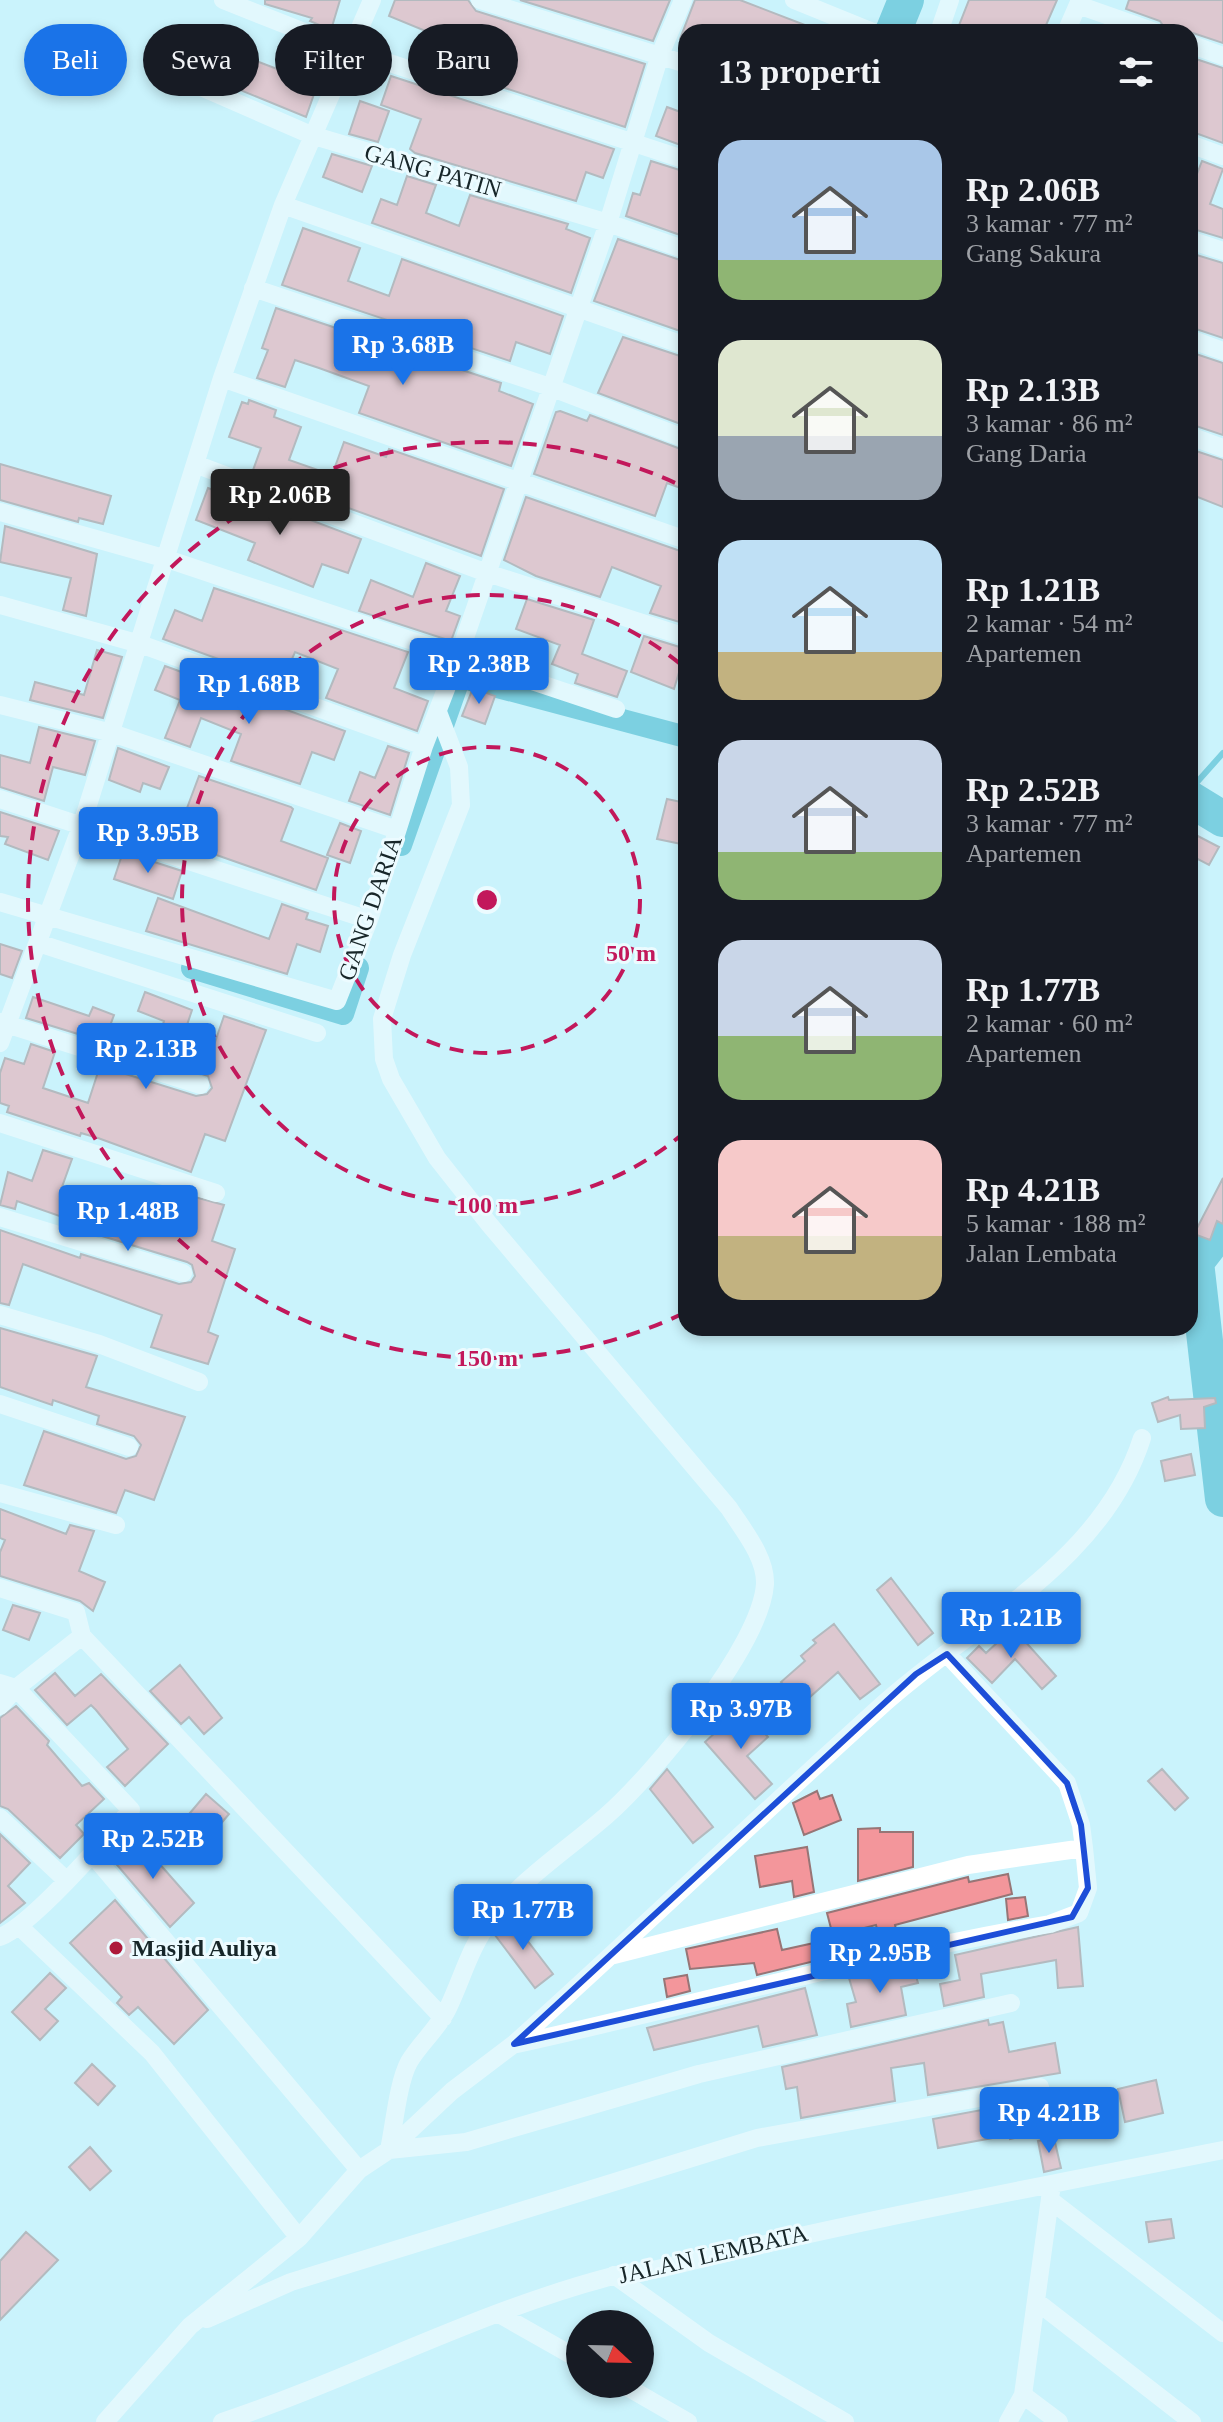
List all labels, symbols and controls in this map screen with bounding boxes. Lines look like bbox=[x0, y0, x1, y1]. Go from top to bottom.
chip: Beli bbox=[24, 24, 127, 96]
chip: Sewa bbox=[143, 24, 259, 96]
chip: Filter bbox=[275, 24, 392, 96]
chip: Baru bbox=[408, 24, 518, 96]
icon: filters bbox=[1114, 50, 1158, 94]
text: 13 properti bbox=[718, 53, 881, 90]
street label: GANG PATIN bbox=[362, 139, 504, 203]
text: Rp 2.06B bbox=[966, 171, 1100, 208]
icon: home bbox=[782, 172, 878, 268]
text: 3 kamar · 77 m² bbox=[966, 209, 1133, 238]
text: Gang Sakura bbox=[966, 239, 1101, 268]
pin: Rp 3.68B bbox=[320, 319, 486, 387]
text: Rp 3.68B bbox=[352, 330, 454, 359]
text: Rp 2.13B bbox=[966, 371, 1100, 408]
icon: home bbox=[782, 372, 878, 468]
text: 3 kamar · 86 m² bbox=[966, 409, 1133, 438]
text: Gang Daria bbox=[966, 439, 1087, 468]
pin: Rp 2.06B bbox=[197, 469, 363, 537]
text: Rp 2.06B bbox=[229, 480, 331, 509]
text: Rp 1.21B bbox=[966, 571, 1100, 608]
icon: home bbox=[782, 572, 878, 668]
text: 2 kamar · 54 m² bbox=[966, 609, 1133, 638]
pin: Rp 2.38B bbox=[396, 638, 562, 706]
text: Apartemen bbox=[966, 639, 1082, 668]
text: Rp 2.38B bbox=[428, 649, 530, 678]
pin: Rp 1.68B bbox=[166, 658, 332, 726]
text: Rp 1.68B bbox=[198, 669, 300, 698]
text: Rp 2.52B bbox=[966, 771, 1100, 808]
icon: home bbox=[782, 772, 878, 868]
pin: Rp 3.95B bbox=[65, 807, 231, 875]
text: 3 kamar · 77 m² bbox=[966, 809, 1133, 838]
text: Rp 3.95B bbox=[97, 818, 199, 847]
street label: GANG DARIA bbox=[333, 832, 407, 984]
text: Apartemen bbox=[966, 839, 1082, 868]
centre of rings bbox=[473, 886, 501, 914]
text: 50 m bbox=[606, 940, 656, 966]
text: Rp 1.77B bbox=[966, 971, 1100, 1008]
icon: home bbox=[782, 972, 878, 1068]
text: 2 kamar · 60 m² bbox=[966, 1009, 1133, 1038]
pin: Rp 2.13B bbox=[63, 1023, 229, 1091]
text: Rp 2.13B bbox=[95, 1034, 197, 1063]
text: Apartemen bbox=[966, 1039, 1082, 1068]
text: Rp 4.21B bbox=[966, 1171, 1100, 1208]
icon: home bbox=[782, 1172, 878, 1268]
pin: Rp 1.48B bbox=[45, 1185, 211, 1253]
text: 100 m bbox=[456, 1192, 518, 1218]
text: Rp 1.48B bbox=[77, 1196, 179, 1225]
text: 5 kamar · 188 m² bbox=[966, 1209, 1146, 1238]
text: Jalan Lembata bbox=[966, 1239, 1117, 1268]
text: 150 m bbox=[456, 1345, 518, 1371]
pin: Rp 1.21B bbox=[928, 1592, 1094, 1660]
text: Rp 1.21B bbox=[960, 1603, 1062, 1632]
pin: Rp 3.97B bbox=[658, 1683, 824, 1751]
text: Rp 3.97B bbox=[690, 1694, 792, 1723]
pin: Rp 2.52B bbox=[70, 1813, 236, 1881]
text: Rp 2.52B bbox=[102, 1824, 204, 1853]
pin: Rp 1.77B bbox=[440, 1884, 606, 1952]
text: Rp 1.77B bbox=[472, 1895, 574, 1924]
pin: Rp 2.95B bbox=[797, 1927, 963, 1995]
place label: Masjid Auliya bbox=[132, 1935, 277, 1961]
text: Rp 2.95B bbox=[829, 1938, 931, 1967]
marker: Masjid Auliya bbox=[107, 1939, 125, 1957]
pin: Rp 4.21B bbox=[966, 2087, 1132, 2155]
text: Rp 4.21B bbox=[998, 2098, 1100, 2127]
street label: JALAN LEMBATA bbox=[616, 2219, 811, 2288]
north arrow bbox=[566, 2310, 654, 2398]
map controls bbox=[566, 2310, 654, 2398]

